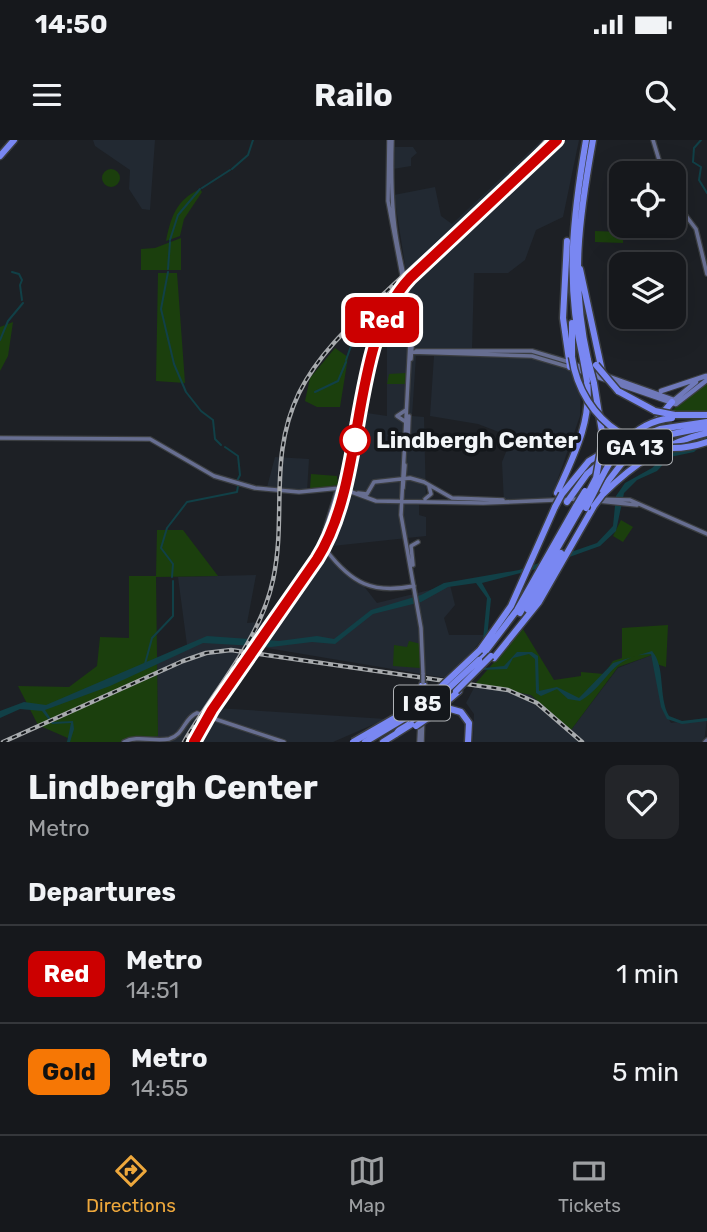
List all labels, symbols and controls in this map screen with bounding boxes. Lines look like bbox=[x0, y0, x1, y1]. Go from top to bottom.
text: 14:50 bbox=[35, 9, 108, 40]
icon: menu bbox=[28, 76, 66, 114]
text: Railo bbox=[314, 76, 393, 114]
icon: search bbox=[641, 76, 679, 114]
map controls bbox=[609, 161, 686, 329]
button: locate bbox=[609, 161, 686, 238]
button: layers bbox=[609, 252, 686, 329]
line badge: Red bbox=[342, 297, 422, 343]
text: Red bbox=[359, 306, 405, 334]
marker: Lindbergh Center bbox=[340, 425, 370, 455]
place label: Lindbergh Center bbox=[376, 426, 578, 454]
road number: GA 13 bbox=[598, 430, 672, 464]
road number: I 85 bbox=[394, 686, 450, 720]
button: heart bbox=[605, 765, 679, 839]
text: Lindbergh Center bbox=[28, 768, 318, 807]
text: Metro bbox=[28, 814, 90, 842]
text: Departures bbox=[28, 877, 176, 908]
text: Metro bbox=[126, 945, 203, 976]
text: 1 min bbox=[616, 959, 679, 990]
text: Red bbox=[44, 960, 89, 988]
text: 14:51 bbox=[126, 976, 179, 1004]
text: Metro bbox=[131, 1043, 208, 1074]
text: 5 min bbox=[612, 1057, 679, 1088]
text: Gold bbox=[42, 1058, 96, 1086]
text: 14:55 bbox=[131, 1074, 188, 1102]
tab: Directions bbox=[86, 1152, 176, 1217]
tab: Map bbox=[348, 1152, 386, 1217]
tab: Tickets bbox=[558, 1152, 621, 1217]

